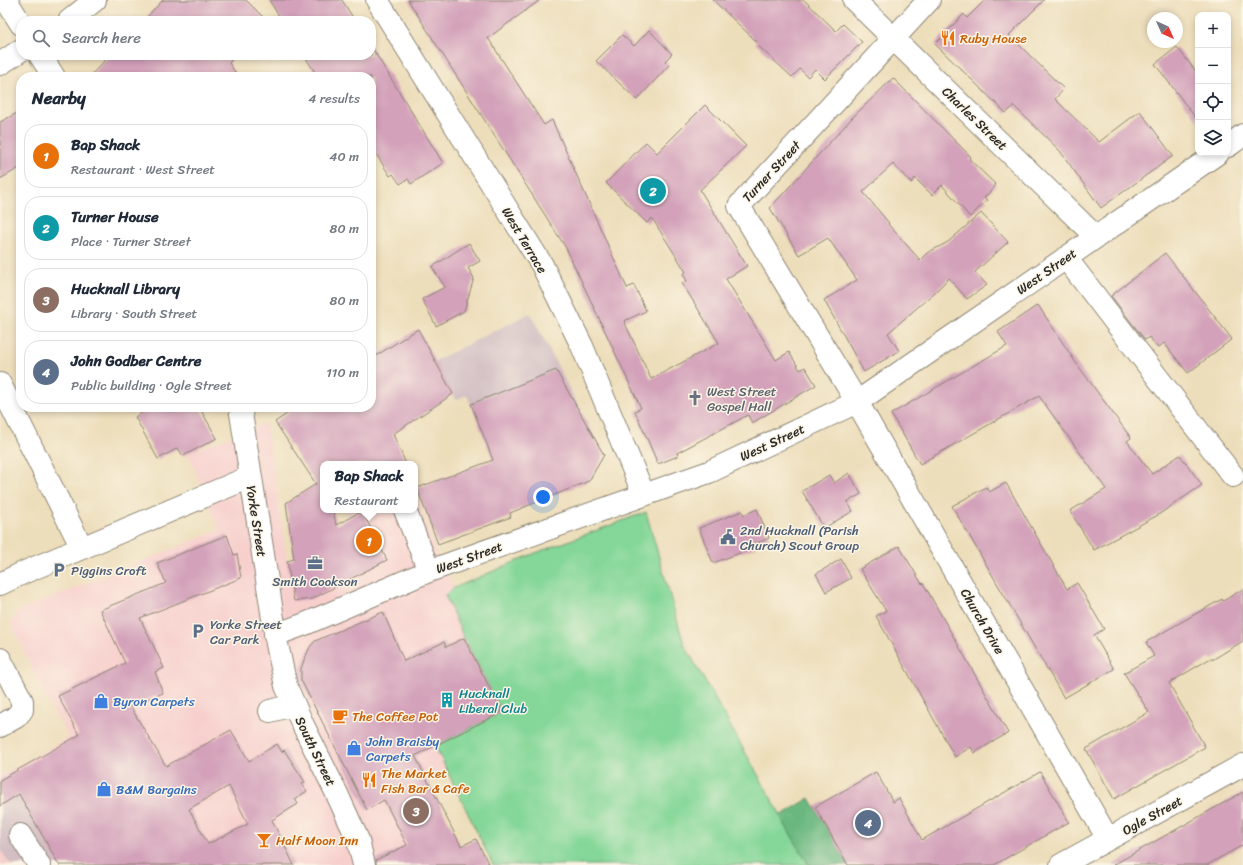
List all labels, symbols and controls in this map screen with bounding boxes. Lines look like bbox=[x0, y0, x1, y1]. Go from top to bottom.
north arrow bbox=[1147, 12, 1183, 48]
map controls bbox=[1195, 12, 1231, 156]
button: + bbox=[1195, 12, 1231, 48]
search box bbox=[16, 16, 376, 60]
text: Search here bbox=[62, 25, 141, 51]
icon: search bbox=[30, 27, 52, 49]
place label: Ruby House bbox=[960, 27, 1027, 50]
restaurant icon: Ruby House bbox=[939, 29, 957, 47]
button: − bbox=[1195, 48, 1231, 84]
street label: Charles Street bbox=[936, 81, 1013, 156]
text: Nearby bbox=[32, 83, 86, 113]
button: locate bbox=[1195, 84, 1231, 120]
text: 4 results bbox=[308, 87, 360, 110]
button: layers bbox=[1195, 120, 1231, 156]
text: Bap Shack bbox=[71, 132, 140, 158]
street label: Turner Street bbox=[736, 134, 807, 208]
text: 1 bbox=[43, 145, 49, 168]
text: 40 m bbox=[329, 145, 359, 168]
text: Restaurant · West Street bbox=[71, 158, 215, 181]
pin: 2 bbox=[640, 176, 666, 206]
street label: West Terrace bbox=[496, 202, 554, 278]
text: Turner House bbox=[71, 204, 159, 230]
text: 2 bbox=[42, 217, 50, 240]
text: 80 m bbox=[330, 217, 359, 240]
text: Place · Turner Street bbox=[71, 230, 191, 253]
street label: West Street bbox=[1011, 242, 1082, 301]
text: Hucknall Library bbox=[71, 276, 180, 302]
text: 3 bbox=[42, 289, 50, 312]
text: 80 m bbox=[330, 289, 359, 312]
text: Library · South Street bbox=[71, 302, 197, 325]
text: John Godber Centre bbox=[71, 348, 202, 374]
text: 4 bbox=[42, 361, 50, 384]
text: 110 m bbox=[326, 361, 359, 384]
text: Public building · Ogle Street bbox=[71, 374, 232, 397]
place label: West Street Gospel Hall bbox=[707, 380, 777, 418]
church icon: West Street Gospel Hall bbox=[686, 389, 704, 407]
street label: West Street bbox=[736, 417, 809, 468]
popup bbox=[320, 461, 418, 513]
text: Bap Shack bbox=[334, 463, 404, 489]
street label: Yorke Street bbox=[240, 484, 274, 559]
your location bbox=[533, 487, 553, 507]
text: Restaurant bbox=[334, 489, 399, 512]
place label: 2nd Hucknall (Parish Church) Scout Group bbox=[740, 519, 859, 557]
pin: 1 bbox=[356, 526, 382, 556]
public building icon: 2nd Hucknall (Parish Church) Scout Group bbox=[719, 528, 737, 546]
street label: West Street bbox=[433, 535, 506, 580]
office icon: Smith Cookson bbox=[306, 554, 324, 572]
place label: Piggins Croft bbox=[71, 559, 146, 582]
parking icon: Piggins Croft bbox=[50, 561, 68, 579]
place label: Smith Cookson bbox=[272, 570, 358, 593]
street label: Church Drive bbox=[954, 584, 1011, 659]
place label: Yorke Street Car Park bbox=[210, 613, 282, 651]
parking icon: Yorke Street Car Park bbox=[189, 622, 207, 640]
place label: Hucknall Liberal Club bbox=[459, 682, 527, 720]
place label: Byron Carpets bbox=[113, 690, 196, 713]
building icon: Hucknall Liberal Club bbox=[438, 691, 456, 709]
shop icon: Byron Carpets bbox=[92, 692, 110, 710]
place label: The Coffee Pot bbox=[352, 705, 439, 728]
cafe icon: The Coffee Pot bbox=[331, 707, 349, 725]
street label: South Street bbox=[289, 712, 343, 790]
place label: John Braisby Carpets bbox=[365, 730, 440, 768]
shop icon: John Braisby Carpets bbox=[345, 739, 363, 757]
place label: The Market Fish Bar & Cafe bbox=[381, 762, 470, 800]
restaurant icon: The Market Fish Bar & Cafe bbox=[360, 771, 378, 789]
place label: B&M Bargains bbox=[116, 778, 198, 801]
shop icon: B&M Bargains bbox=[95, 780, 113, 798]
street label: Ogle Street bbox=[1118, 789, 1187, 842]
pin: 3 bbox=[403, 796, 429, 826]
pin: 4 bbox=[855, 808, 881, 838]
place label: Half Moon Inn bbox=[276, 829, 358, 852]
bar icon: Half Moon Inn bbox=[255, 831, 273, 849]

